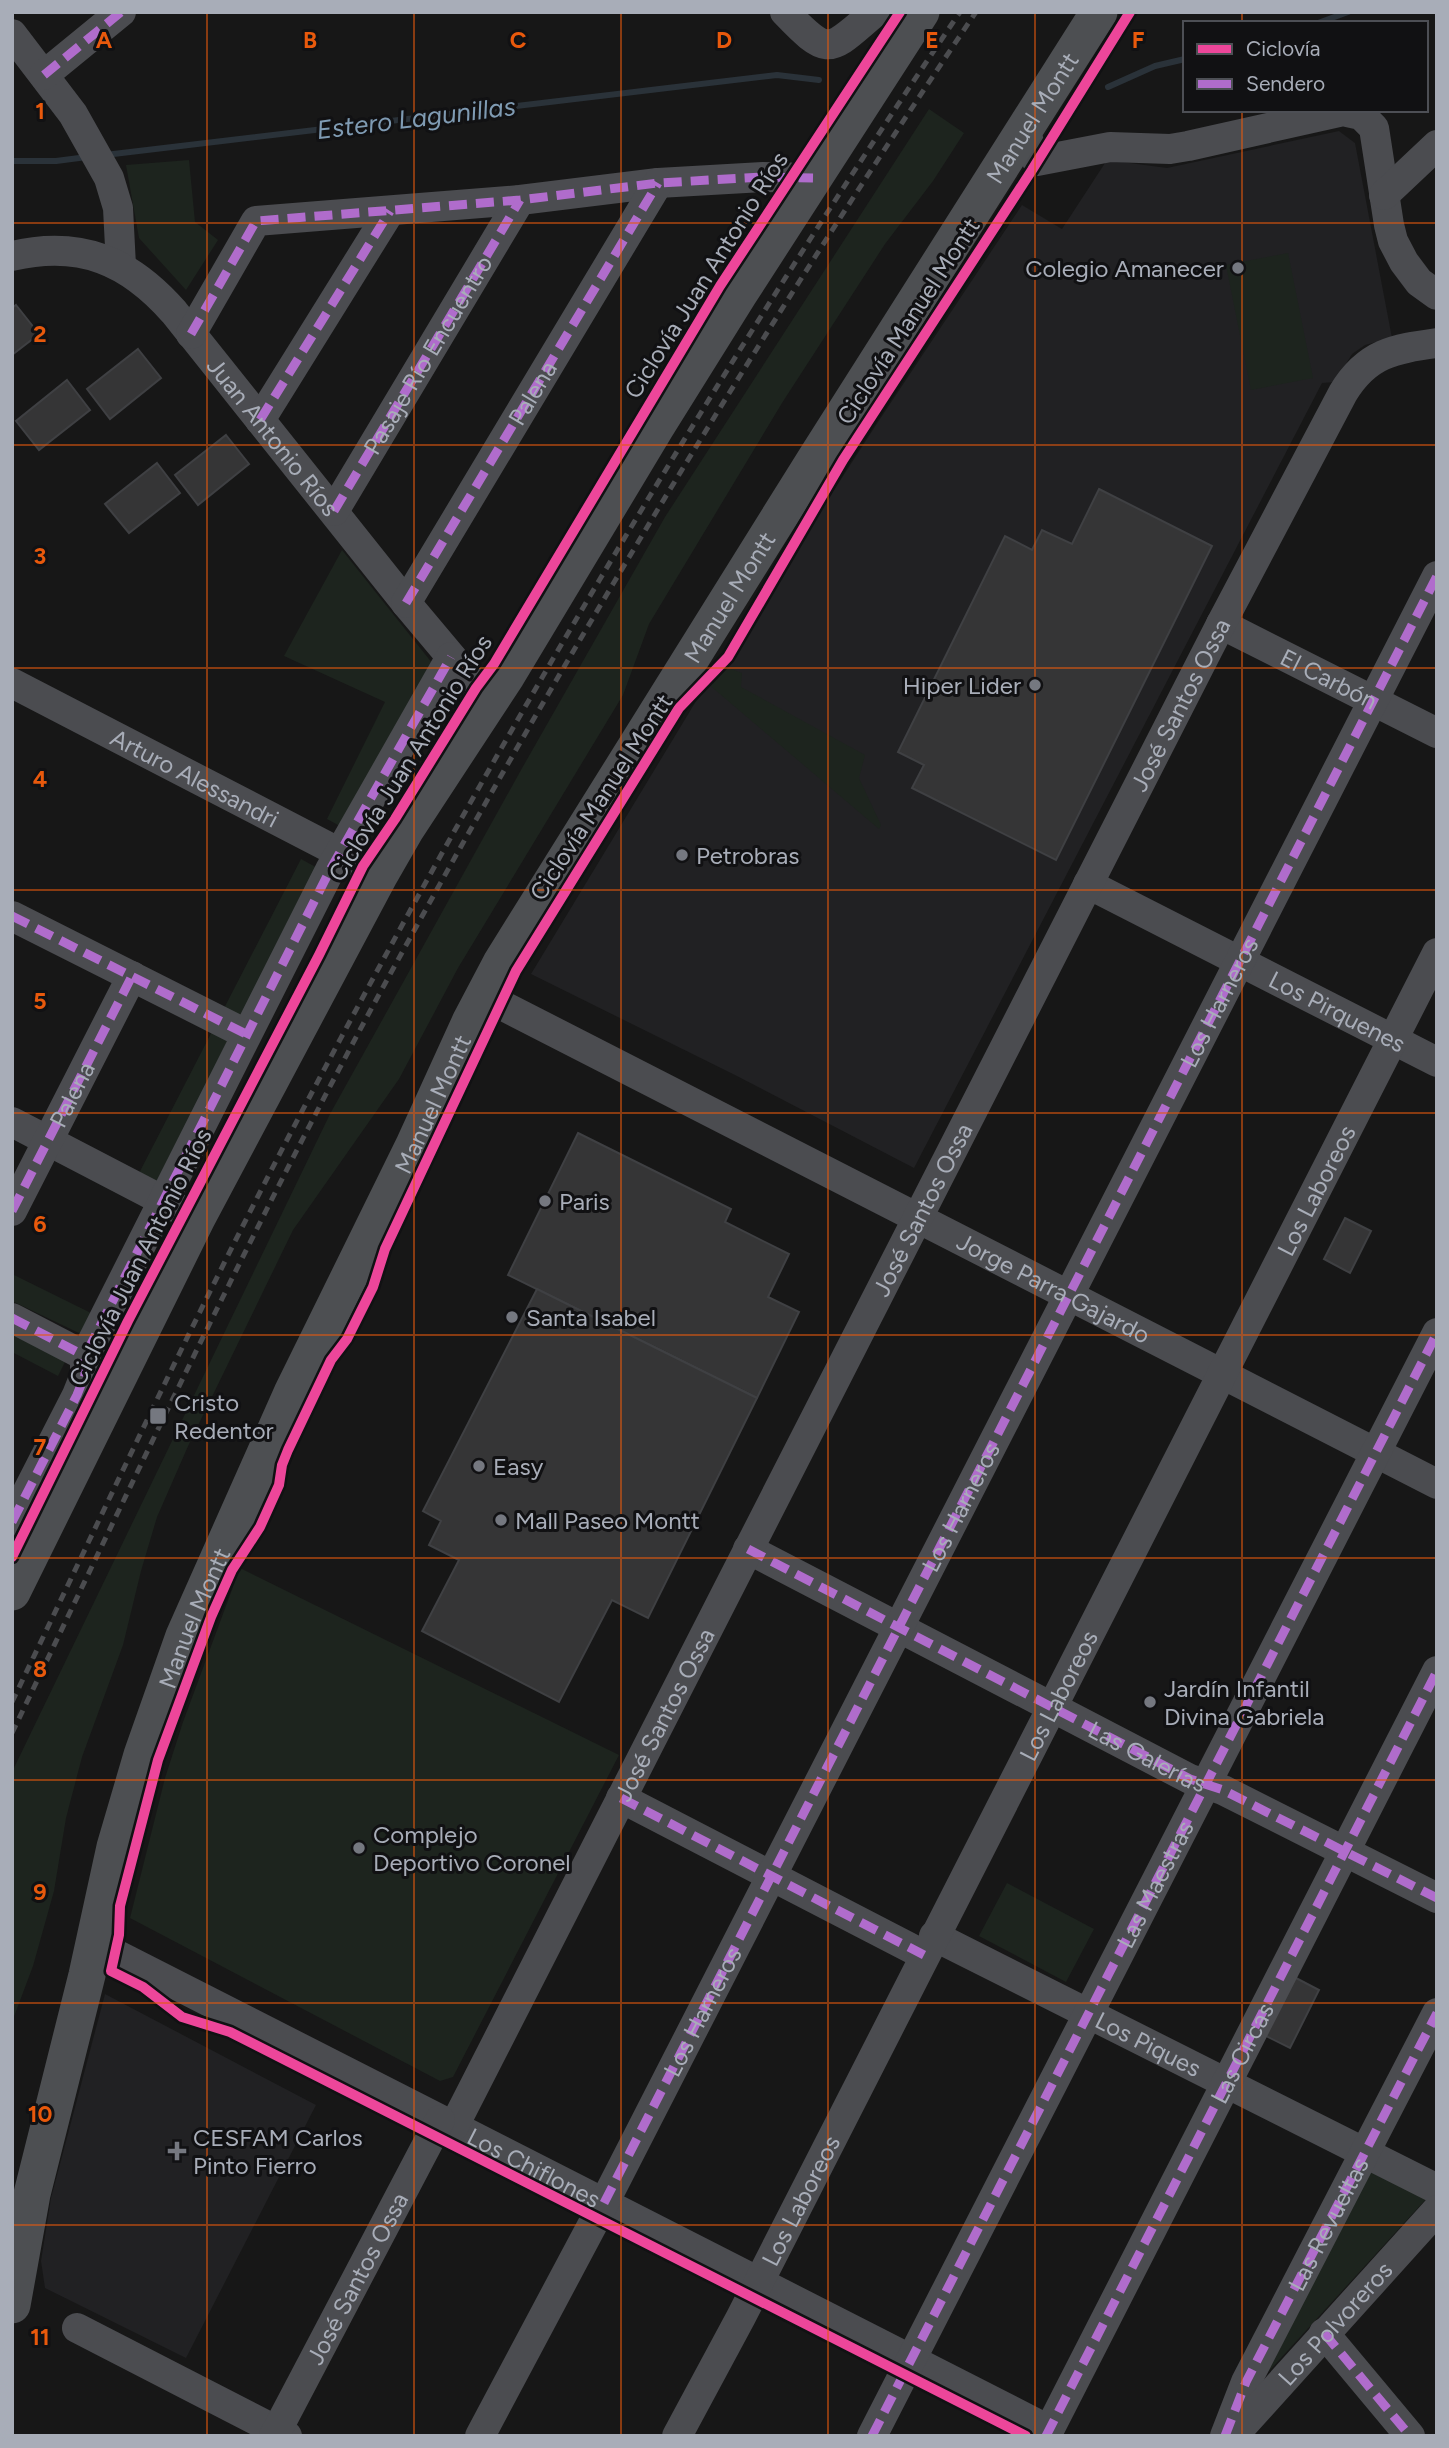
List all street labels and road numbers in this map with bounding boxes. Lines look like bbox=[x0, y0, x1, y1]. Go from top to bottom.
street label: Manuel Montt bbox=[980, 47, 1084, 189]
street label: Ciclovía Juan Antonio Ríos bbox=[618, 146, 794, 404]
street label: Ciclovía Manuel Montt bbox=[830, 212, 986, 430]
street label: Pasaje Río Encuentro bbox=[357, 250, 498, 460]
street label: Juan Antonio Ríos bbox=[201, 351, 345, 522]
street label: Palena bbox=[502, 355, 562, 430]
street label: Manuel Montt bbox=[677, 526, 781, 668]
street label: José Santos Ossa bbox=[1124, 613, 1236, 796]
street label: Ciclovía Juan Antonio Ríos bbox=[322, 629, 498, 887]
street label: El Carbón bbox=[1276, 642, 1382, 715]
street label: Ciclovía Manuel Montt bbox=[523, 688, 679, 906]
street label: Arturo Alessandri bbox=[106, 722, 284, 833]
street label: Los Harneros bbox=[1174, 933, 1264, 1072]
street label: Los Pirquenes bbox=[1264, 964, 1410, 1058]
street label: Manuel Montt bbox=[388, 1030, 477, 1178]
street label: Palena bbox=[43, 1057, 100, 1132]
street label: José Santos Ossa bbox=[866, 1118, 978, 1301]
street label: Los Laboreos bbox=[1271, 1120, 1361, 1260]
street label: Ciclovía Juan Antonio Ríos bbox=[62, 1123, 218, 1391]
street label: Jorge Parra Gajardo bbox=[952, 1226, 1155, 1349]
street label: Los Harneros bbox=[915, 1437, 1006, 1577]
street label: Manuel Montt bbox=[152, 1543, 236, 1692]
street label: José Santos Ossa bbox=[608, 1623, 720, 1806]
street label: Los Laboreos bbox=[1013, 1625, 1104, 1765]
street label: Las Galerías bbox=[1084, 1714, 1209, 1798]
street label: Las Maestras bbox=[1110, 1816, 1199, 1953]
street label: Los Harneros bbox=[657, 1942, 747, 2081]
street label: Las Circas bbox=[1204, 1998, 1279, 2108]
street label: Los Piques bbox=[1091, 2005, 1206, 2083]
street label: Los Chiflones bbox=[463, 2121, 606, 2213]
street label: Los Laboreos bbox=[755, 2130, 846, 2271]
street label: Las Revueltas bbox=[1281, 2152, 1374, 2296]
street label: José Santos Ossa bbox=[300, 2187, 414, 2369]
street label: Los Polvoreros bbox=[1271, 2255, 1398, 2391]

